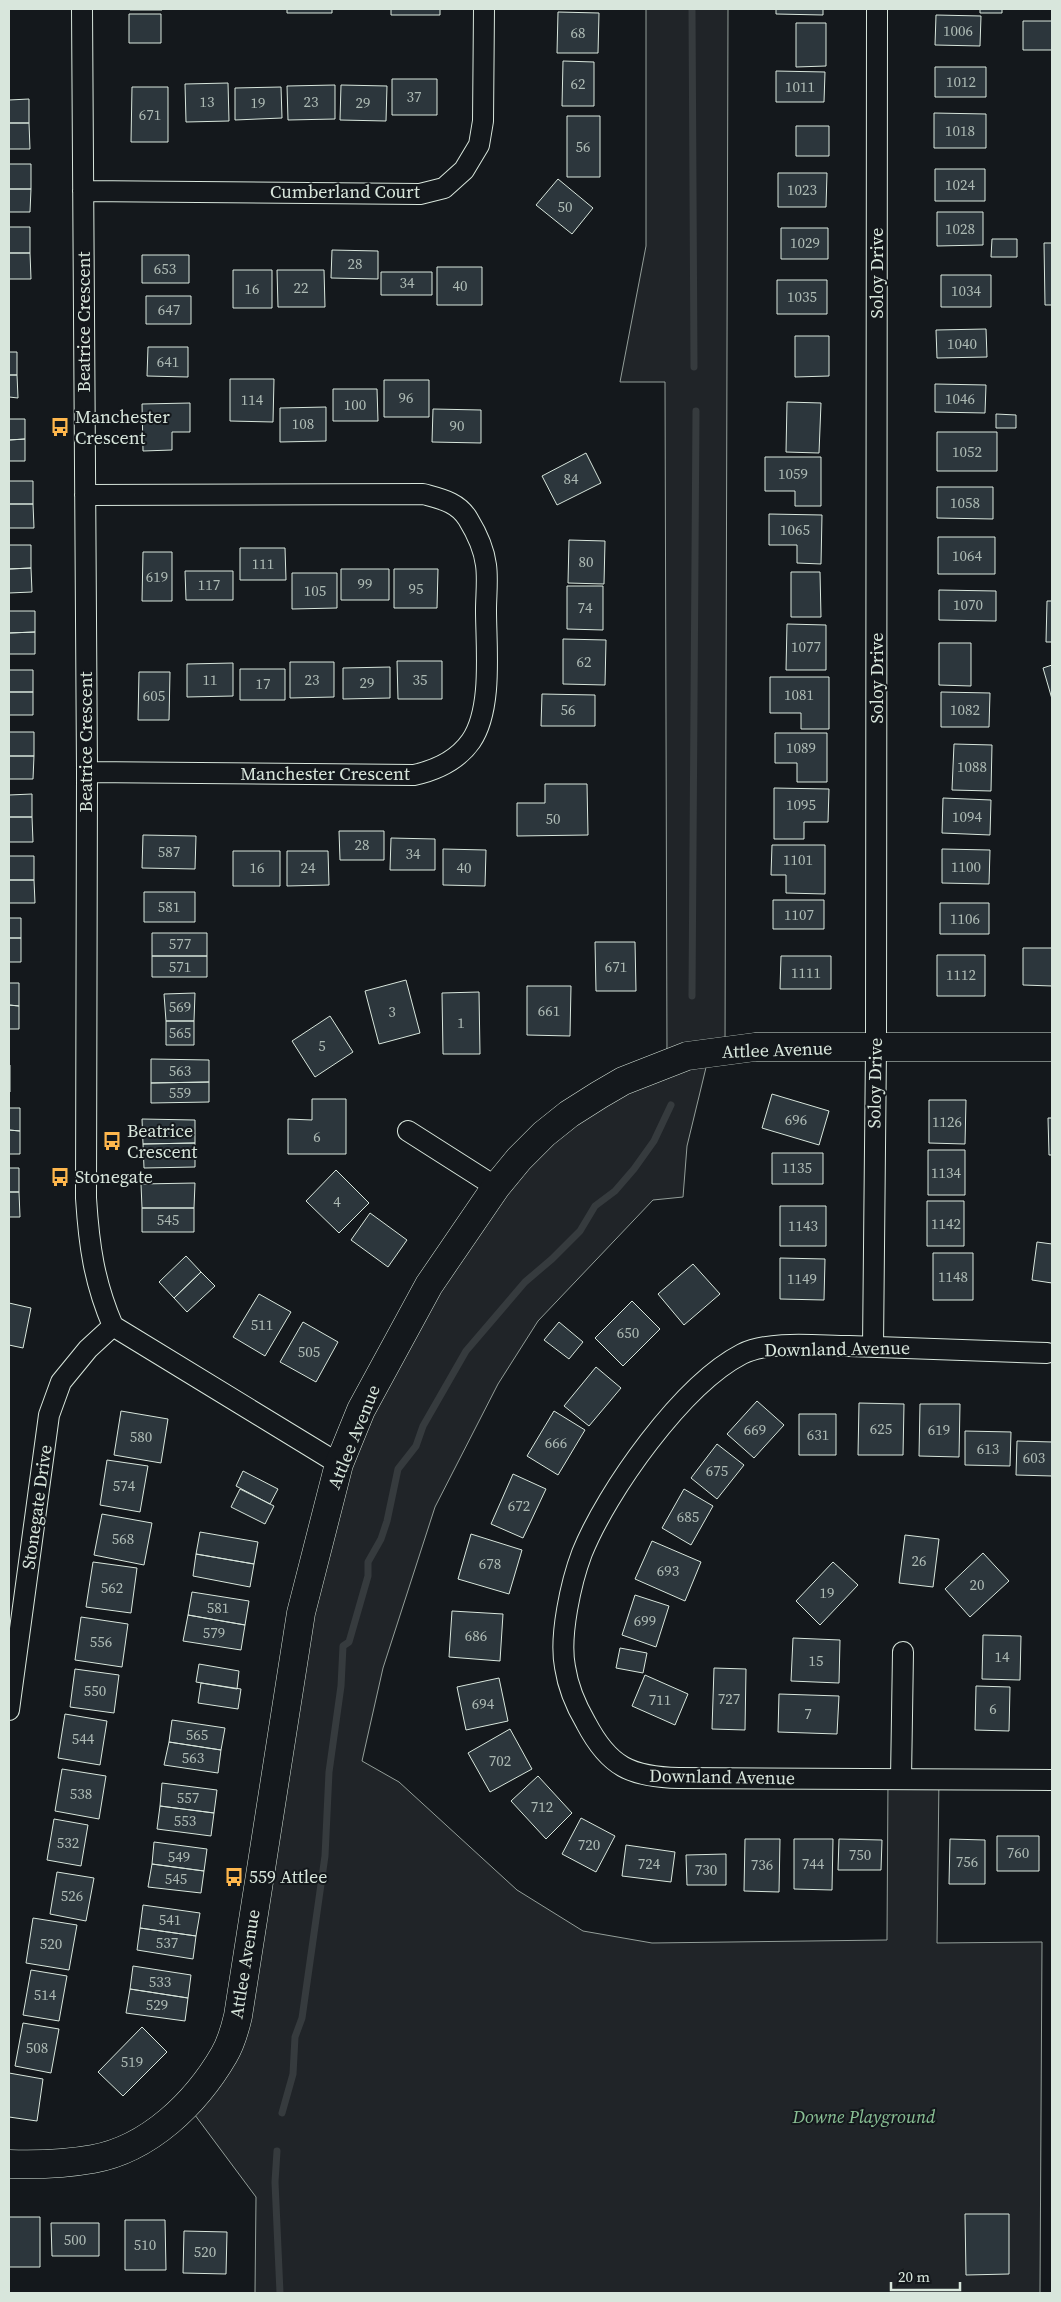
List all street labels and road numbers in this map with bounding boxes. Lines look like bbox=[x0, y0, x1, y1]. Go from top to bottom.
street label: Cumberland Court bbox=[270, 179, 420, 204]
street label: Soloy Drive bbox=[864, 228, 889, 318]
street label: Beatrice Crescent bbox=[71, 251, 96, 392]
street label: Soloy Drive bbox=[864, 633, 889, 723]
street label: Beatrice Crescent bbox=[73, 671, 98, 812]
street label: Manchester Crescent bbox=[240, 761, 410, 786]
street label: Attlee Avenue bbox=[721, 1035, 833, 1064]
street label: Soloy Drive bbox=[861, 1037, 888, 1129]
street label: Downland Avenue bbox=[764, 1335, 910, 1362]
street label: Attlee Avenue bbox=[321, 1381, 386, 1493]
street label: Stonegate Drive bbox=[15, 1443, 58, 1571]
street label: Downland Avenue bbox=[649, 1763, 795, 1790]
street label: Attlee Avenue bbox=[224, 1907, 265, 2020]

